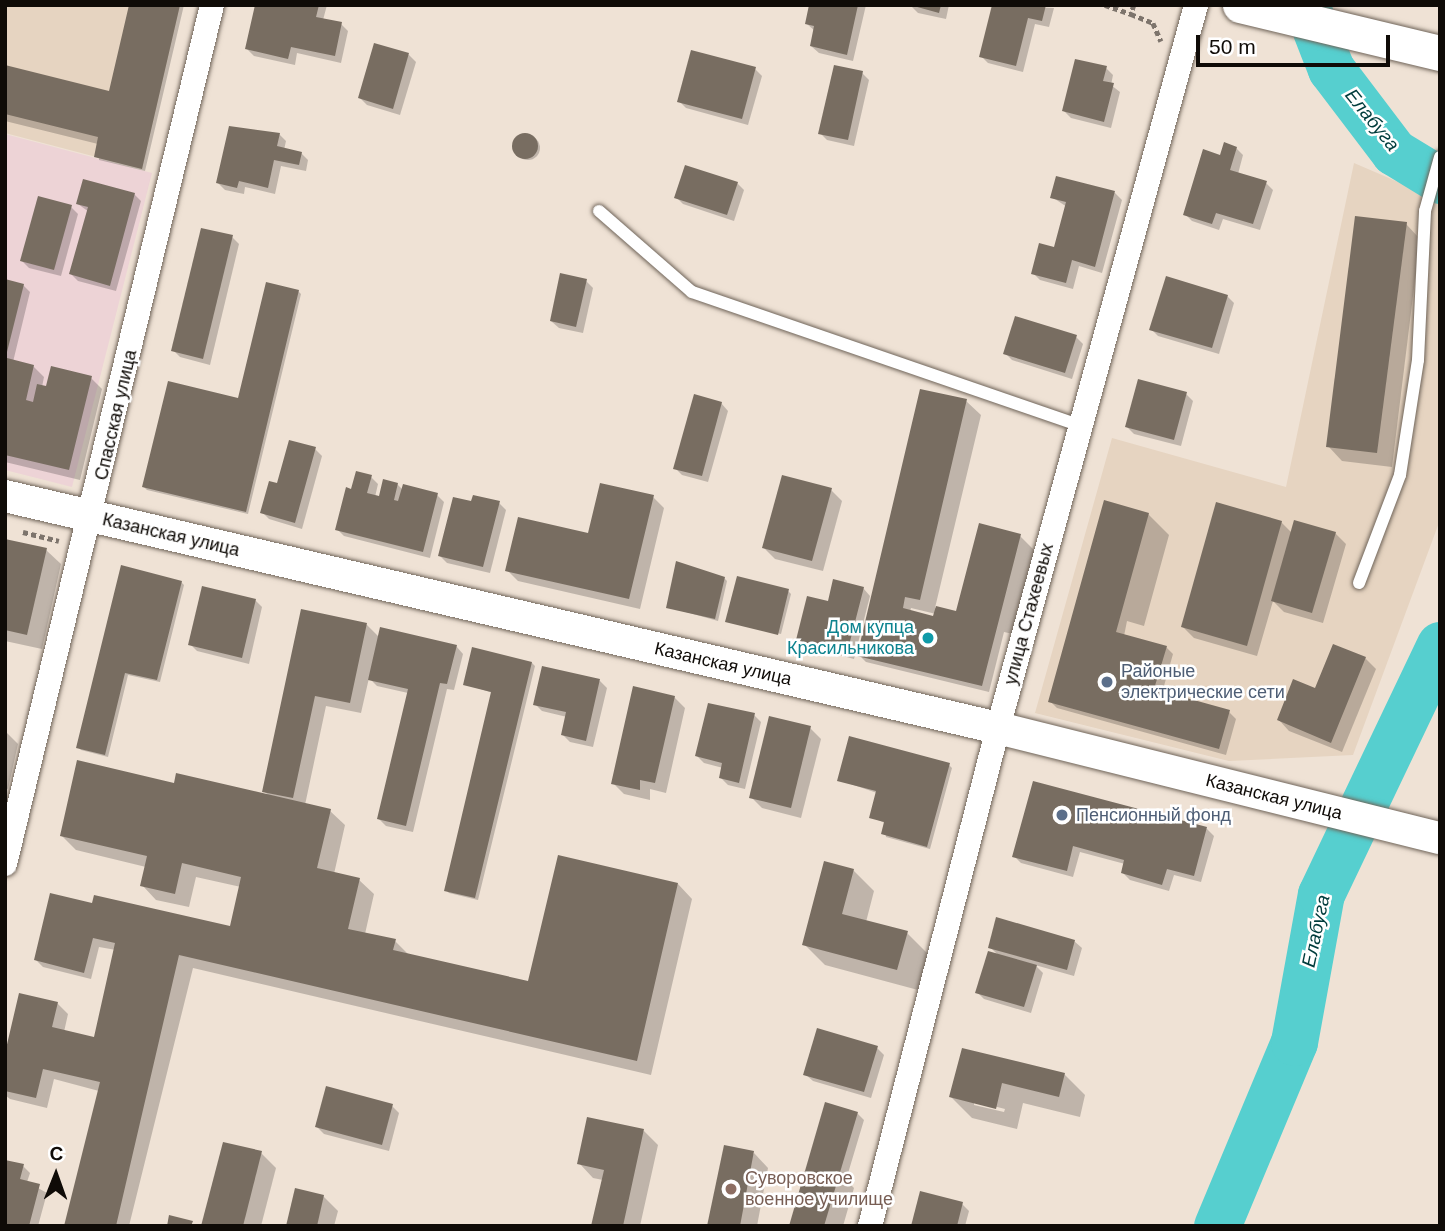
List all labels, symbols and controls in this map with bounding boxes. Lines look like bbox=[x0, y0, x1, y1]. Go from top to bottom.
scale bar bbox=[1200, 21, 1394, 65]
text: 50 m bbox=[1209, 35, 1256, 58]
water label: Елабуга bbox=[1340, 84, 1404, 156]
street label: Спасская улица bbox=[90, 348, 142, 482]
street label: Казанская улица bbox=[100, 509, 242, 561]
street label: улица Стахеевых bbox=[1000, 541, 1058, 687]
place label: Дом купца Красильникова bbox=[787, 617, 914, 660]
marker: Дом купца Красильникова bbox=[920, 630, 936, 646]
street label: Казанская улица bbox=[652, 638, 794, 690]
place label: Районые электрические сети bbox=[1121, 661, 1285, 704]
marker: Районые электрические сети bbox=[1099, 674, 1115, 690]
street label: Казанская улица bbox=[1203, 770, 1345, 824]
place label: Пенсионный фонд bbox=[1076, 804, 1231, 826]
marker: Пенсионный фонд bbox=[1054, 807, 1070, 823]
water label: Елабуга bbox=[1297, 893, 1335, 969]
north arrow bbox=[21, 1140, 91, 1210]
text: С bbox=[49, 1143, 63, 1164]
place label: Суворовское военное училище bbox=[745, 1168, 893, 1210]
marker: Суворовское военное училище bbox=[723, 1181, 739, 1197]

